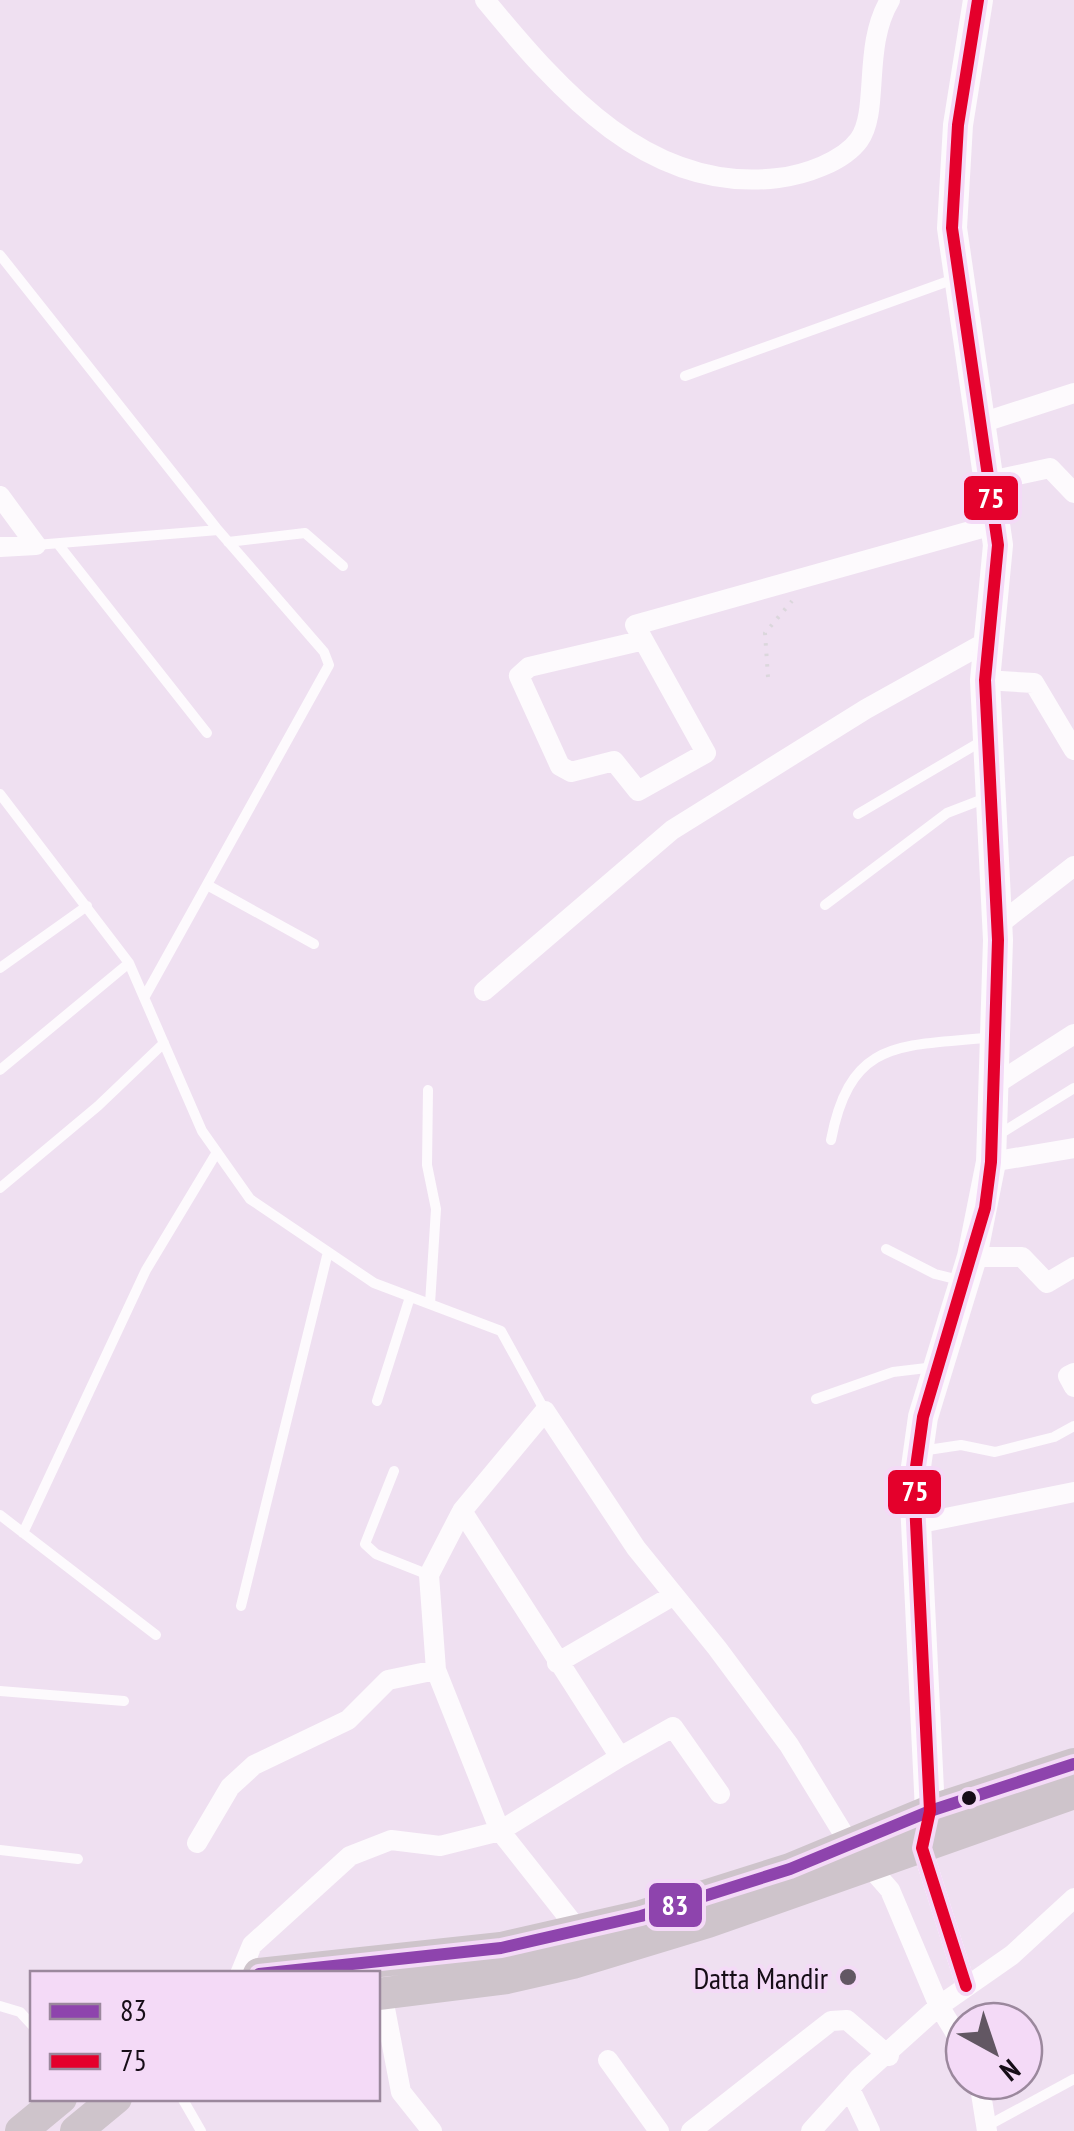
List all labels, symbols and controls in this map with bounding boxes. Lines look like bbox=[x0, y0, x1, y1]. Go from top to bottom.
line badge: 75 bbox=[962, 474, 1020, 522]
text: 75 bbox=[978, 479, 1004, 516]
line badge: 75 bbox=[886, 1468, 943, 1516]
text: 75 bbox=[902, 1472, 928, 1509]
unlabelled marker bbox=[959, 1788, 979, 1808]
line badge: 83 bbox=[647, 1881, 704, 1929]
text: 83 bbox=[662, 1886, 688, 1923]
place label: Datta Mandir bbox=[693, 1958, 829, 1997]
marker: Datta Mandir bbox=[837, 1966, 859, 1988]
legend bbox=[30, 1971, 380, 2101]
text: 83 bbox=[120, 1990, 147, 2029]
north arrow bbox=[944, 2001, 1044, 2101]
text: 75 bbox=[120, 2040, 147, 2079]
text: N bbox=[993, 2052, 1028, 2090]

